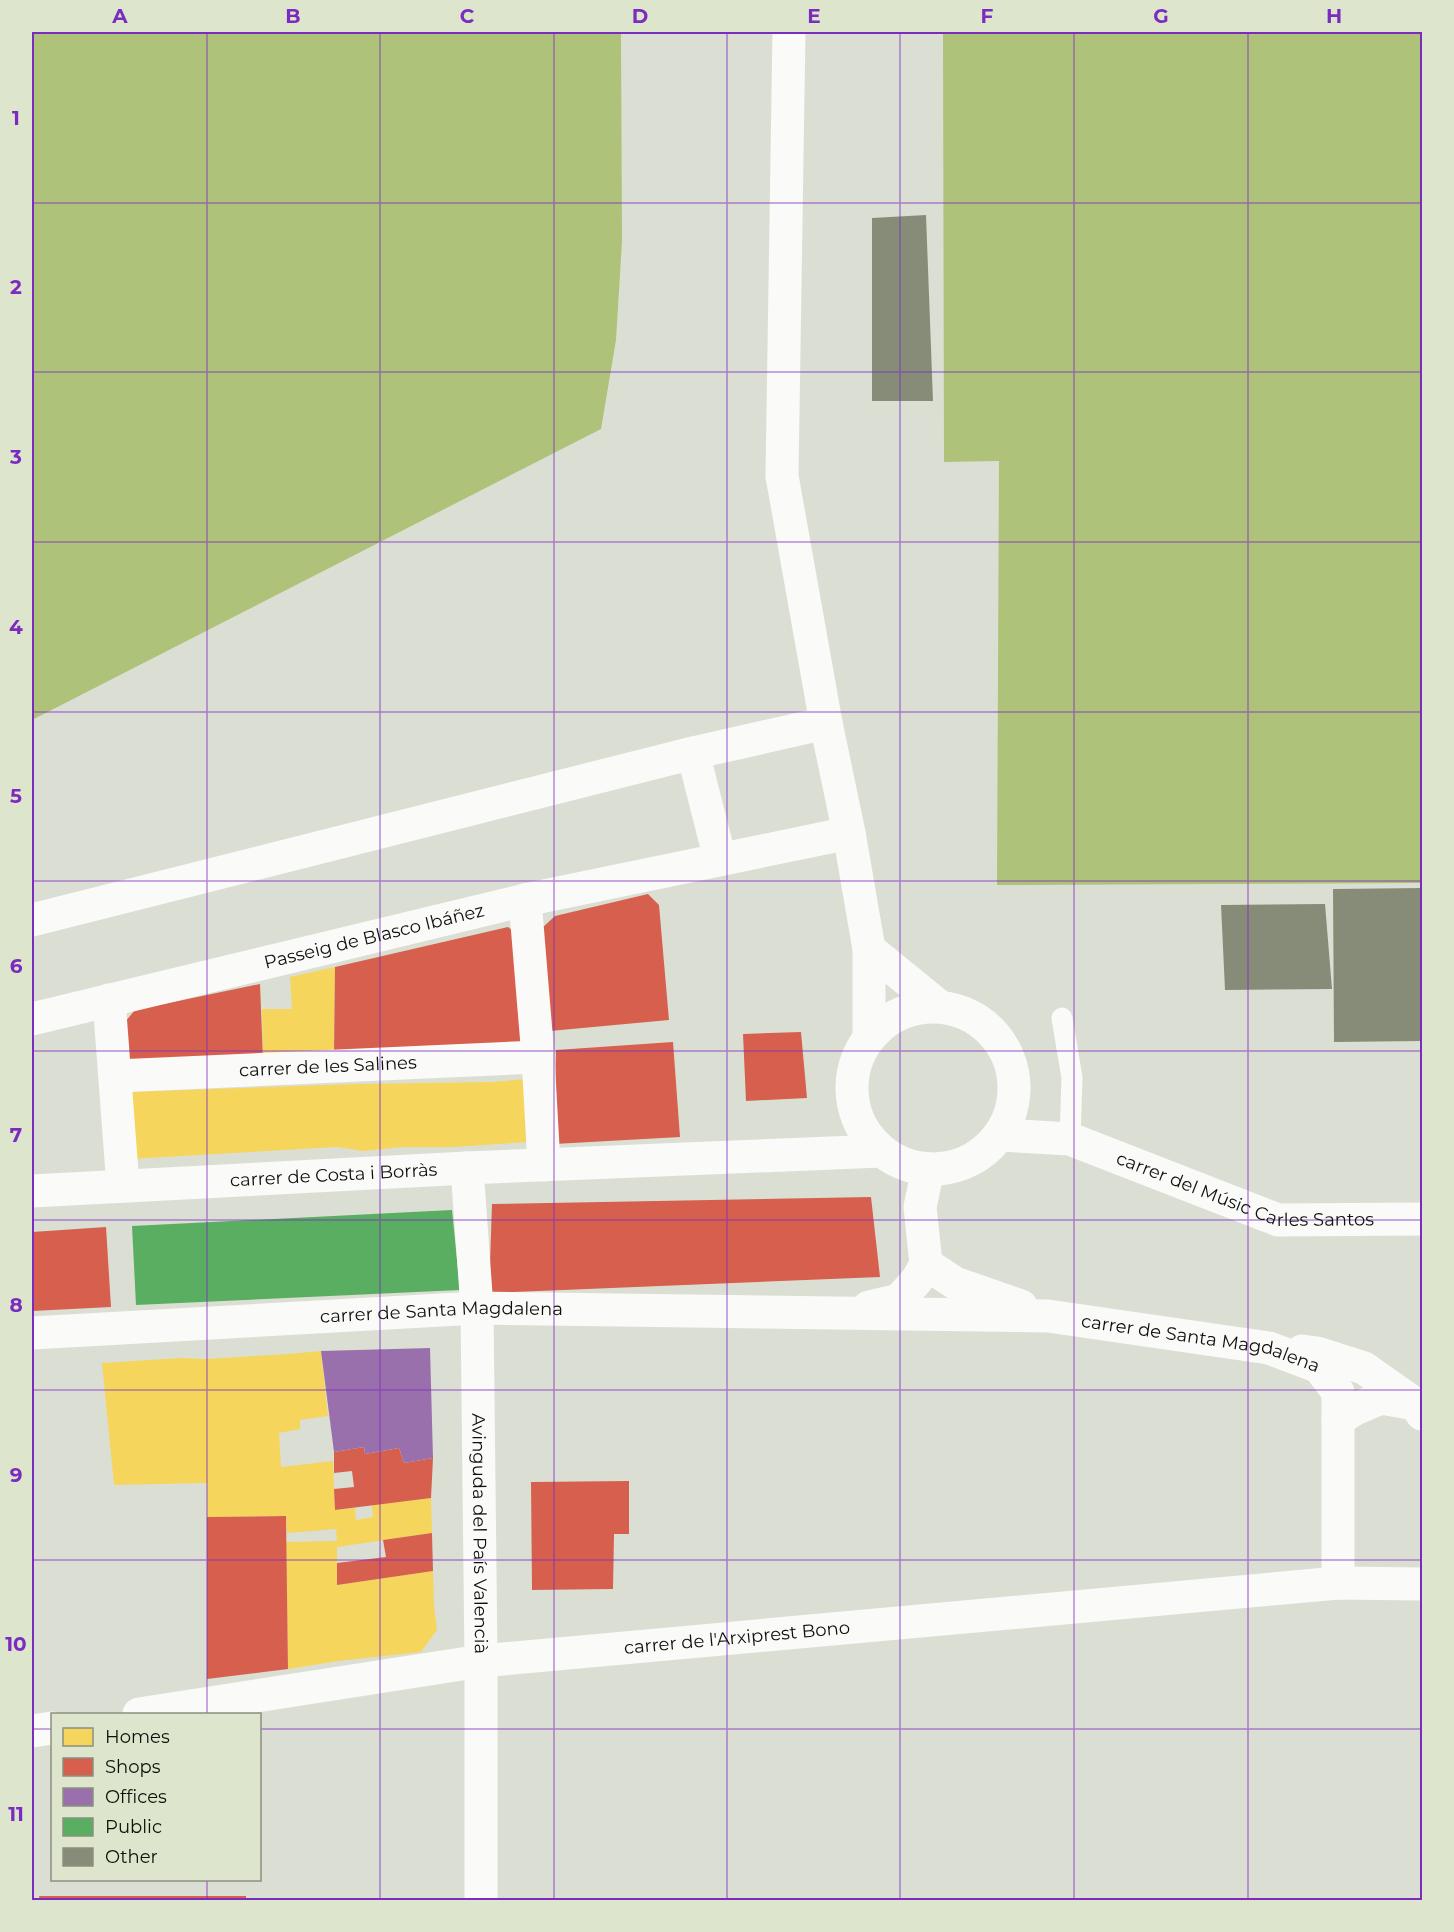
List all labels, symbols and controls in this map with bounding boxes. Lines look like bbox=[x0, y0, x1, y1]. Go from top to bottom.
text: A bbox=[111, 4, 128, 28]
text: B bbox=[285, 4, 301, 28]
text: C bbox=[460, 4, 475, 28]
text: D bbox=[632, 4, 648, 28]
text: E bbox=[807, 4, 821, 28]
text: F bbox=[981, 4, 994, 28]
text: G bbox=[1153, 4, 1169, 28]
text: H bbox=[1326, 4, 1342, 28]
text: 1 bbox=[12, 106, 20, 130]
text: 2 bbox=[10, 275, 22, 299]
text: 3 bbox=[9, 445, 22, 469]
text: 4 bbox=[9, 615, 23, 639]
text: 5 bbox=[10, 784, 22, 808]
street label: Passeig de Blasco Ibáñez bbox=[262, 899, 486, 974]
text: 6 bbox=[10, 954, 23, 978]
street label: carrer de les Salines bbox=[238, 1051, 417, 1081]
text: 7 bbox=[10, 1123, 22, 1147]
street label: carrer del Músic Carles Santos bbox=[1113, 1147, 1374, 1231]
street label: carrer de Costa i Borràs bbox=[229, 1159, 438, 1192]
text: 8 bbox=[9, 1293, 23, 1317]
street label: carrer de Santa Magdalena bbox=[319, 1297, 563, 1328]
street label: carrer de Santa Magdalena bbox=[1080, 1310, 1323, 1377]
street label: Avinguda del País Valencià bbox=[467, 1413, 492, 1654]
text: 9 bbox=[10, 1463, 22, 1487]
street label: carrer de l'Arxiprest Bono bbox=[623, 1616, 851, 1659]
text: 10 bbox=[5, 1632, 27, 1656]
legend bbox=[51, 1713, 261, 1881]
text: Homes bbox=[105, 1726, 170, 1748]
text: Shops bbox=[105, 1756, 161, 1778]
text: Offices bbox=[105, 1786, 167, 1808]
text: 11 bbox=[8, 1802, 24, 1826]
text: Public bbox=[105, 1816, 162, 1838]
text: Other bbox=[105, 1846, 158, 1868]

